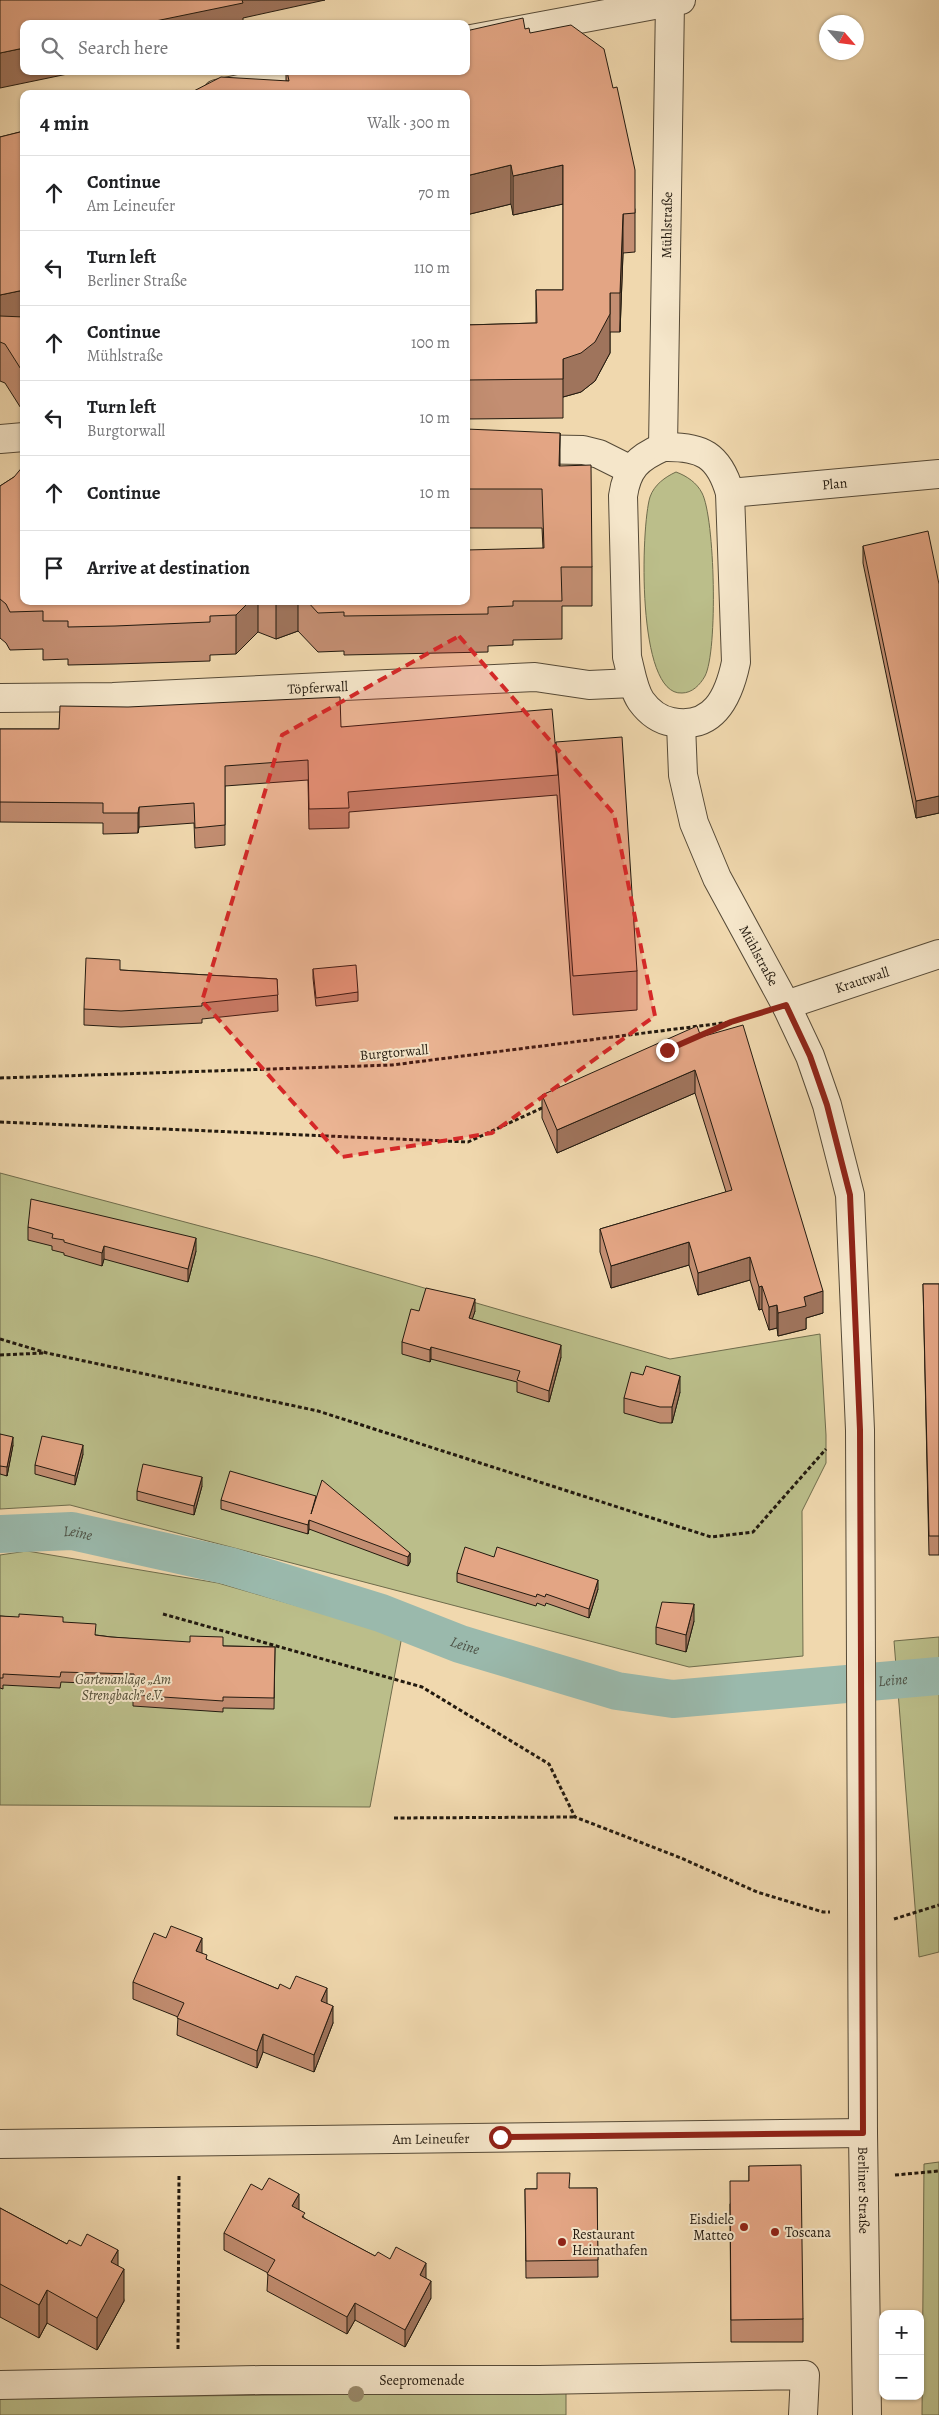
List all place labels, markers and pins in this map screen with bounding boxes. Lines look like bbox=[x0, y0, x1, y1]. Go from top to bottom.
place label: Eisdiele Matteo bbox=[689, 2210, 734, 2245]
marker: Eisdiele Matteo bbox=[738, 2221, 750, 2233]
place label: Toscana bbox=[785, 2223, 831, 2242]
place label: Restaurant Heimathafen bbox=[572, 2225, 648, 2260]
marker: Toscana bbox=[769, 2226, 781, 2238]
marker: Restaurant Heimathafen bbox=[556, 2236, 568, 2248]

